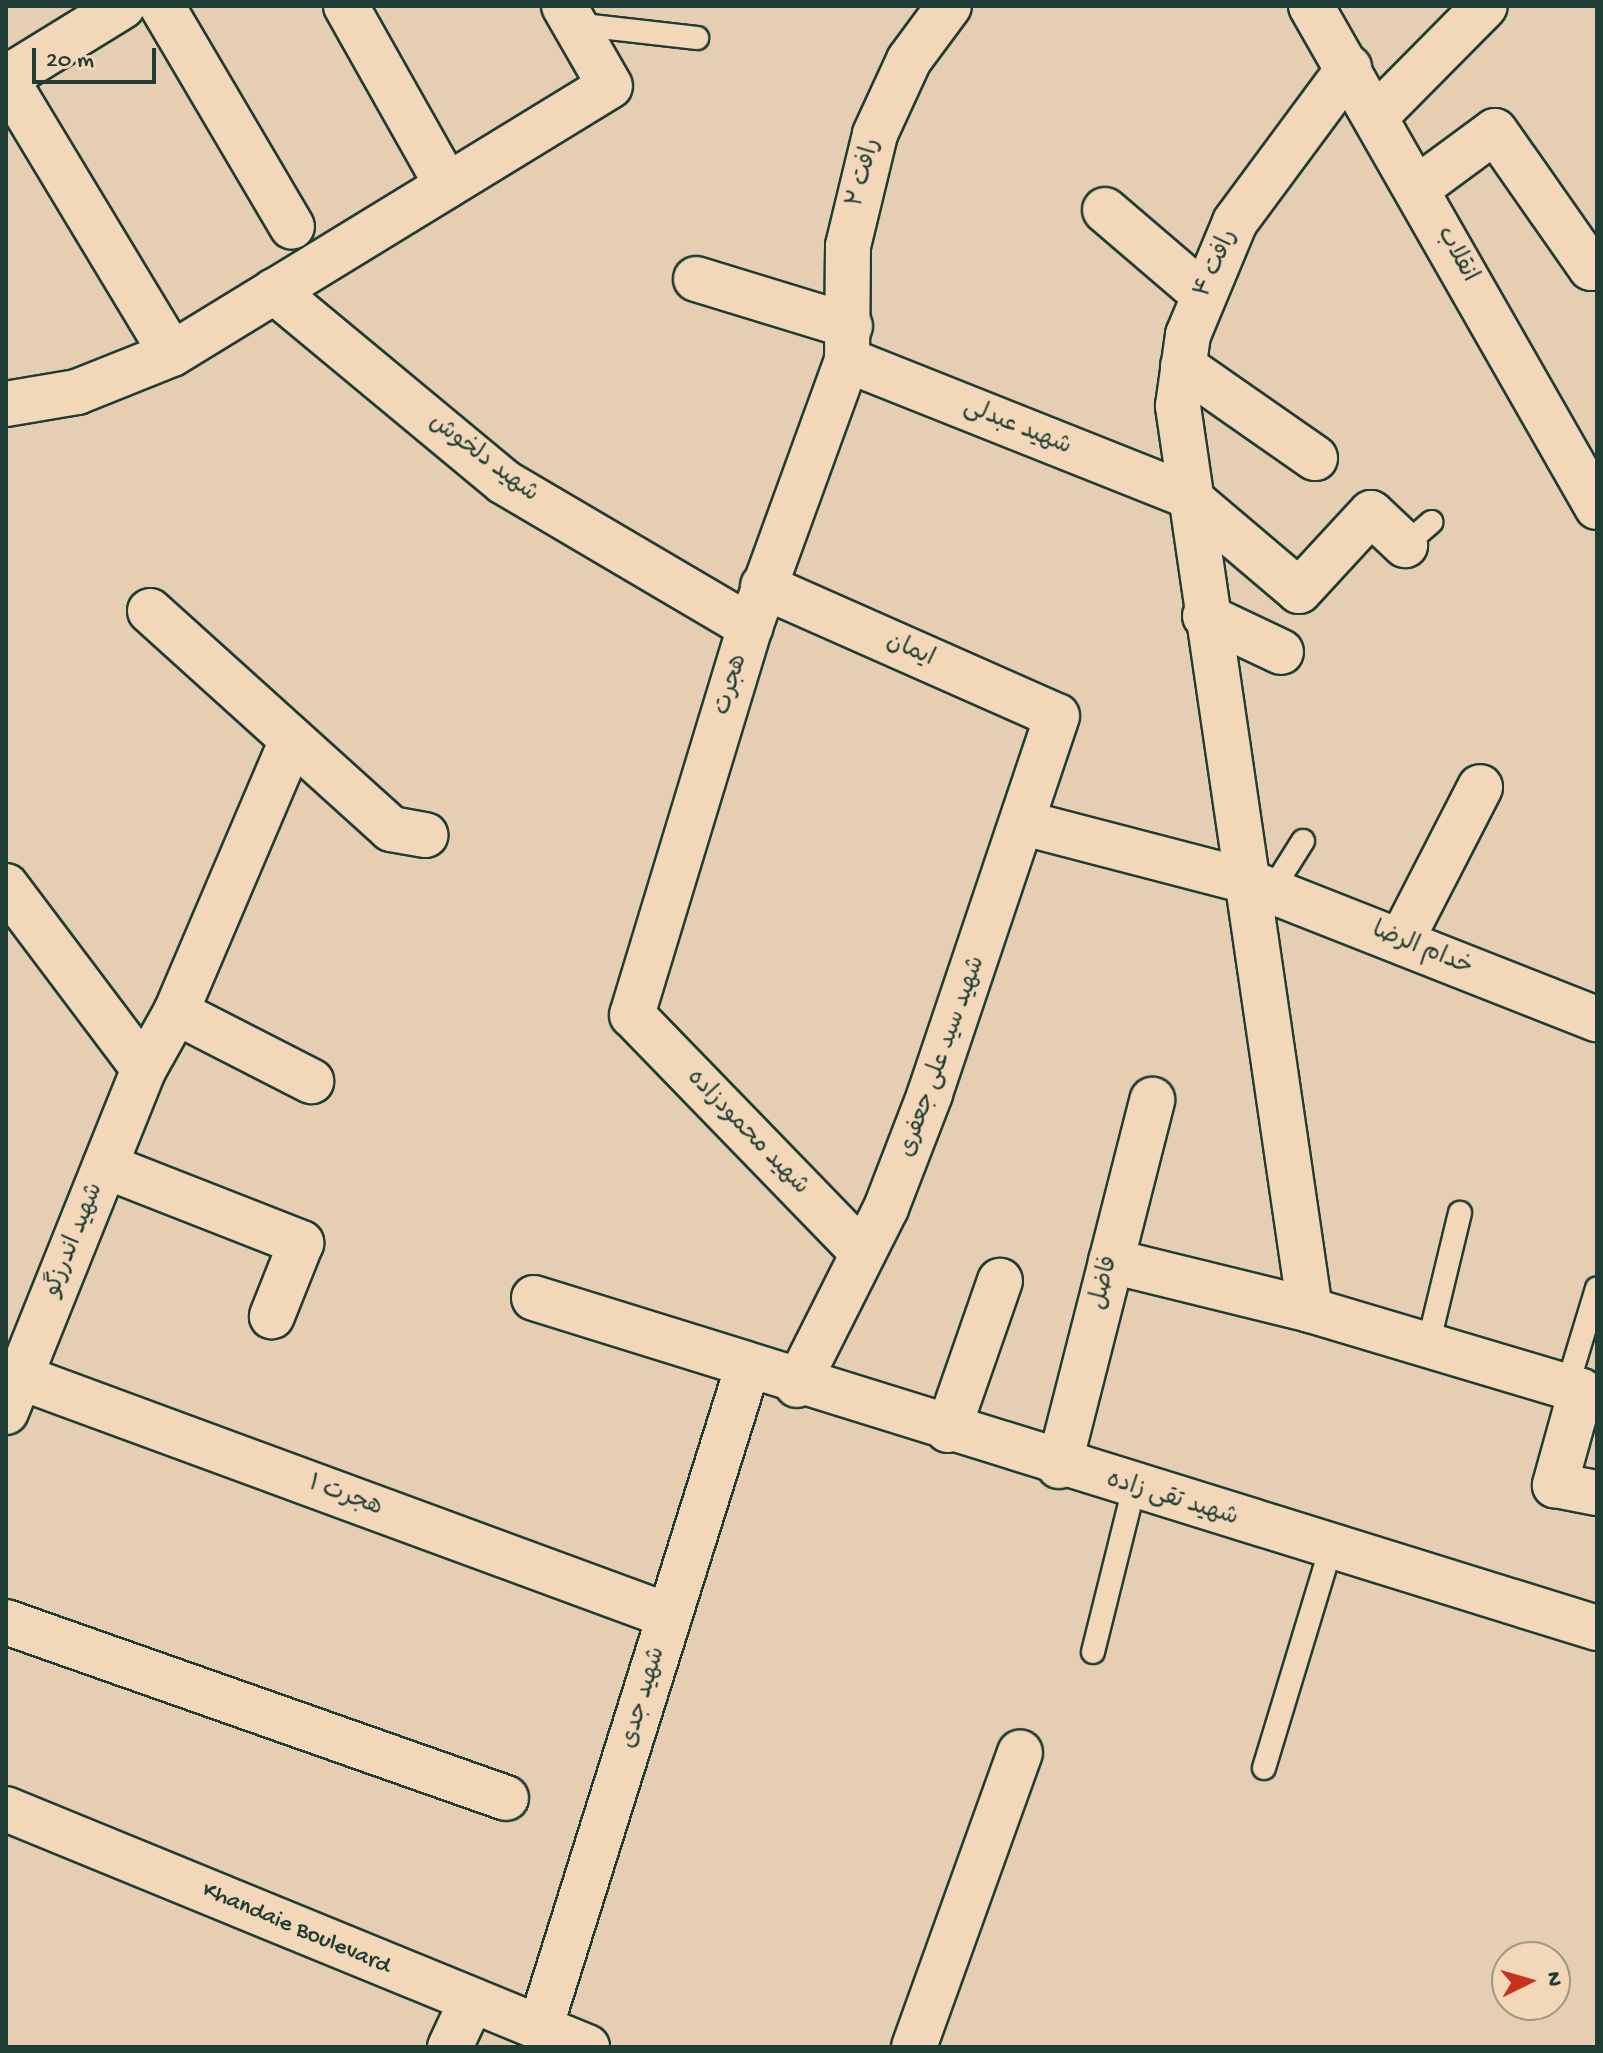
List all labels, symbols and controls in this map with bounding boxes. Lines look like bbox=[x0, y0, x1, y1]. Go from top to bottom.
scale bar bbox=[36, 32, 160, 82]
text: 20 m bbox=[46, 47, 94, 76]
street label: رافت ۲ bbox=[842, 136, 888, 210]
street label: انقلاب bbox=[1429, 222, 1483, 288]
street label: رافت ۴ bbox=[1189, 226, 1245, 302]
street label: شهید عبدلی bbox=[959, 393, 1075, 463]
street label: شهید دلخوش bbox=[423, 409, 543, 509]
street label: ایمان bbox=[881, 628, 939, 674]
street label: هجرت bbox=[709, 651, 755, 719]
street label: خدام الرضا bbox=[1367, 917, 1477, 983]
street label: شهید سید علی جعفری bbox=[893, 953, 993, 1161]
street label: شهید محمودزاده bbox=[680, 1064, 814, 1202]
street label: شهید اندرزگو bbox=[39, 1179, 111, 1301]
street label: فاضل bbox=[1084, 1253, 1126, 1313]
street label: شهید تقی زاده bbox=[1103, 1466, 1241, 1534]
street label: هجرت ۱ bbox=[304, 1470, 386, 1524]
street label: شهید جدی bbox=[615, 1644, 673, 1752]
street label: Khandaie Boulevard bbox=[198, 1876, 394, 1982]
north arrow bbox=[1491, 1941, 1571, 2021]
text: N bbox=[1539, 1971, 1566, 1987]

